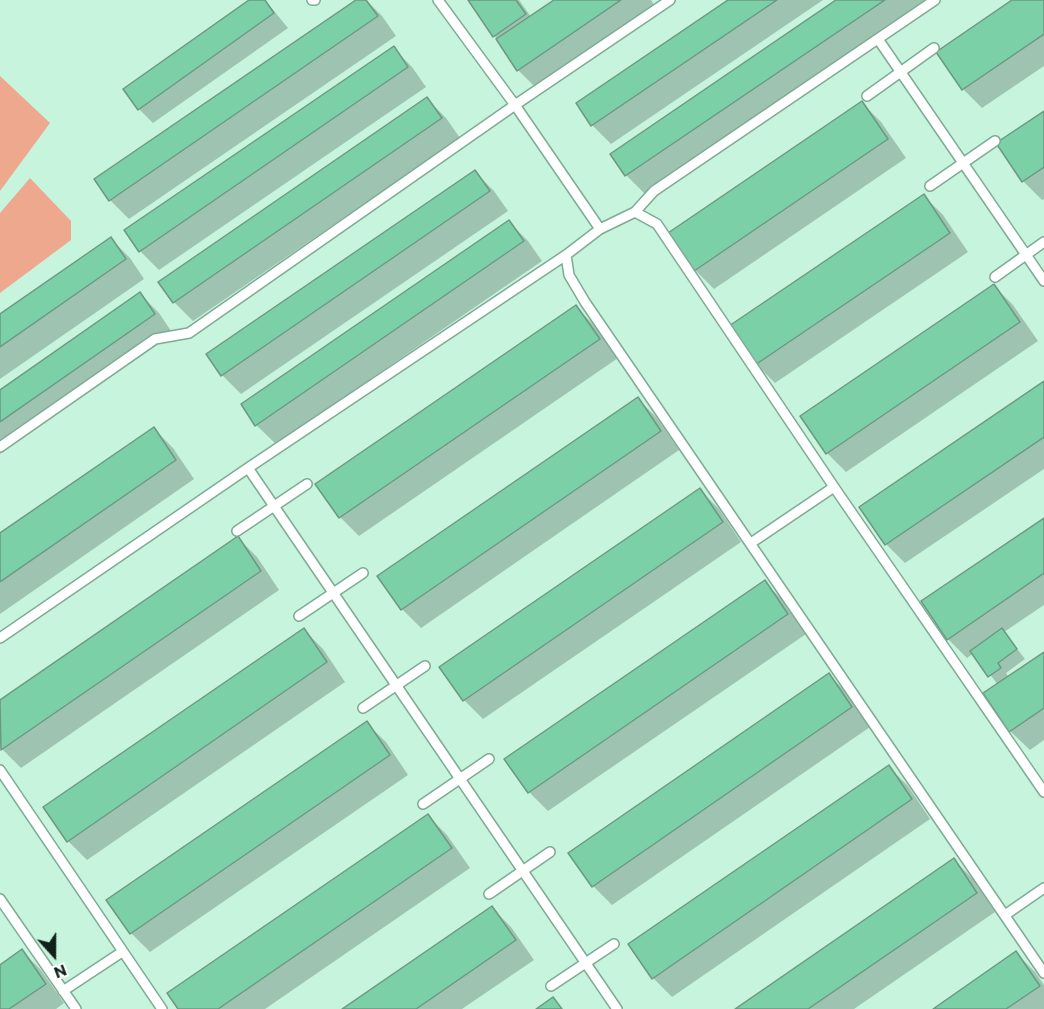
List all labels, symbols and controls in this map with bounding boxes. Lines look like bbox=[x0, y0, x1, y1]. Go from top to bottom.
north arrow bbox=[24, 925, 84, 985]
text: N bbox=[52, 961, 70, 983]

